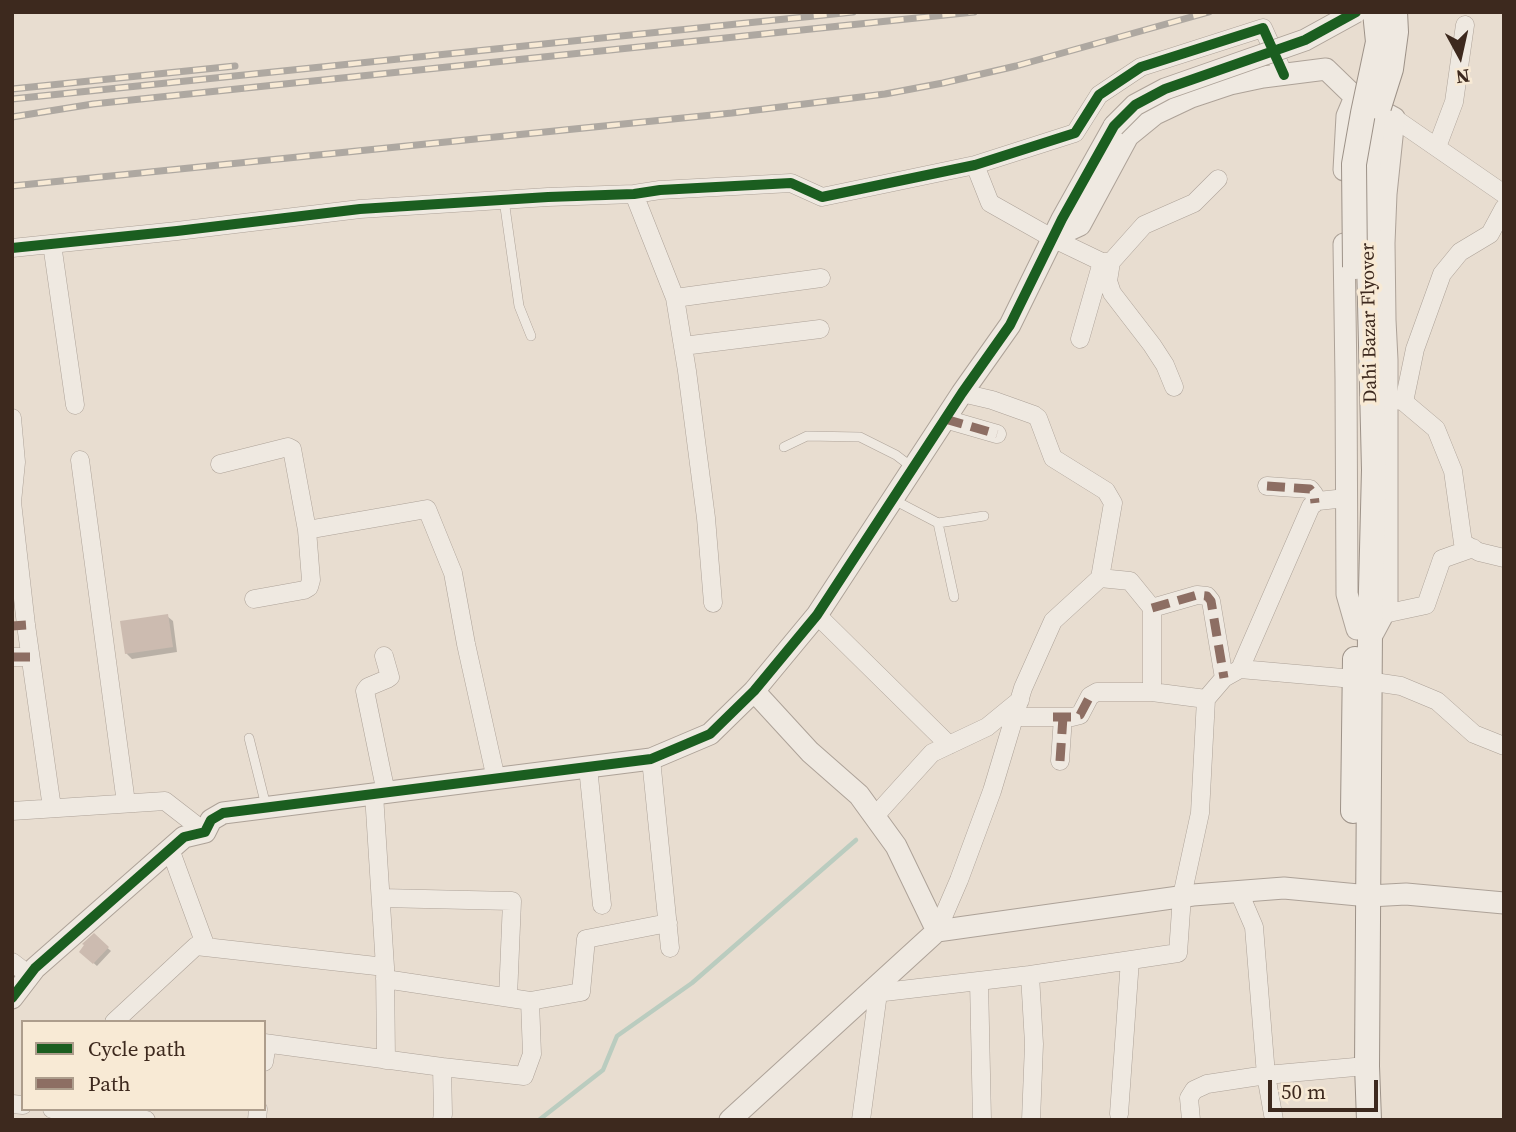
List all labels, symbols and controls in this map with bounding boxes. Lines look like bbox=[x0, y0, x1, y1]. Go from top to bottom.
north arrow bbox=[1425, 21, 1495, 91]
text: N bbox=[1454, 63, 1472, 91]
street label: Dahi Bazar Flyover bbox=[1357, 243, 1383, 403]
legend bbox=[21, 1020, 266, 1111]
text: Cycle path bbox=[88, 1034, 186, 1063]
scale bar bbox=[1271, 1066, 1381, 1110]
text: Path bbox=[88, 1069, 131, 1098]
text: 50 m bbox=[1281, 1077, 1326, 1106]

